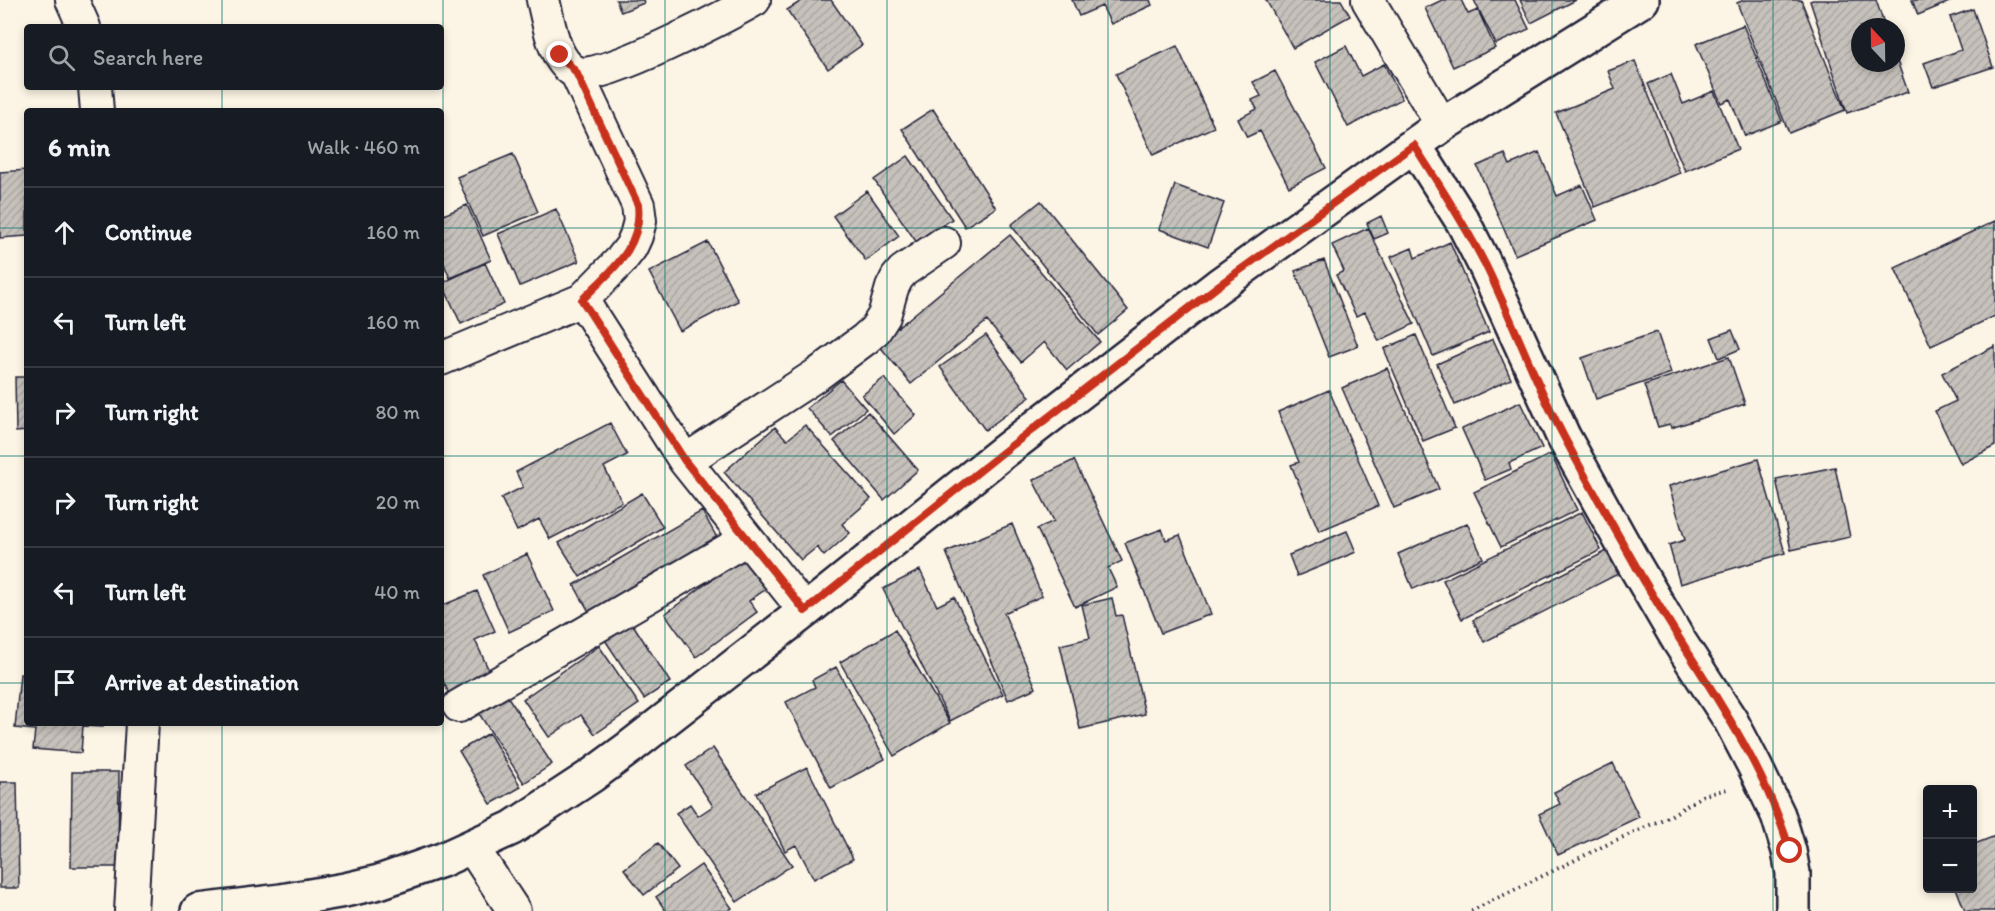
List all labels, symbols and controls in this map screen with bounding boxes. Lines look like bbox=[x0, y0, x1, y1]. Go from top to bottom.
north arrow bbox=[1851, 18, 1905, 72]
search box bbox=[24, 24, 444, 90]
icon: search bbox=[45, 41, 78, 74]
route end bbox=[546, 41, 572, 67]
text: Search here bbox=[93, 44, 203, 71]
text: 6 min bbox=[48, 131, 110, 163]
text: Walk · 460 m bbox=[307, 135, 420, 159]
icon: ahead bbox=[48, 216, 81, 249]
text: Continue bbox=[105, 219, 192, 246]
text: 160 m bbox=[367, 220, 420, 244]
icon: left bbox=[48, 306, 81, 339]
text: Turn left bbox=[105, 309, 186, 336]
text: 160 m bbox=[367, 310, 420, 334]
icon: right bbox=[48, 396, 81, 429]
text: Turn right bbox=[105, 399, 199, 426]
text: 80 m bbox=[375, 400, 420, 424]
icon: right bbox=[48, 486, 81, 519]
text: Turn right bbox=[105, 489, 199, 516]
text: 20 m bbox=[376, 490, 420, 514]
icon: left bbox=[48, 576, 81, 609]
text: Turn left bbox=[105, 579, 186, 606]
text: 40 m bbox=[374, 580, 420, 604]
icon: arrive bbox=[48, 666, 81, 699]
text: Arrive at destination bbox=[105, 669, 299, 696]
map controls bbox=[1923, 785, 1977, 893]
button: + bbox=[1923, 785, 1977, 839]
route start bbox=[1776, 837, 1802, 863]
button: − bbox=[1923, 839, 1977, 893]

